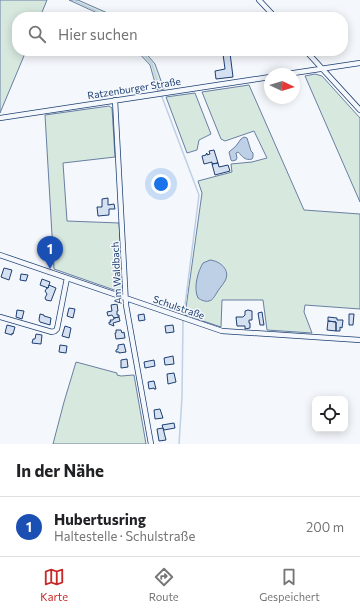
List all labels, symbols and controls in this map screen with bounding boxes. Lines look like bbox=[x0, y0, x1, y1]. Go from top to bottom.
search box bbox=[12, 12, 348, 56]
icon: search bbox=[26, 23, 48, 45]
text: Hier suchen bbox=[58, 25, 138, 43]
north arrow bbox=[264, 68, 300, 104]
street label: Ratzenburger Straße bbox=[86, 75, 182, 101]
your location bbox=[151, 174, 171, 194]
pin: 1 bbox=[37, 236, 63, 269]
street label: Am Waldbach bbox=[108, 241, 124, 305]
street label: Schulstraße bbox=[152, 293, 206, 321]
map controls bbox=[312, 396, 348, 432]
button: locate bbox=[312, 396, 348, 432]
text: In der Nähe bbox=[16, 460, 104, 481]
text: Hubertusring bbox=[54, 510, 146, 528]
text: 1 bbox=[26, 519, 32, 535]
text: 200 m bbox=[306, 519, 344, 535]
text: Haltestelle · Schulstraße bbox=[54, 528, 195, 544]
tab: Karte bbox=[40, 566, 68, 603]
tab: Route bbox=[149, 566, 179, 603]
tab: Gespeichert bbox=[259, 566, 320, 603]

